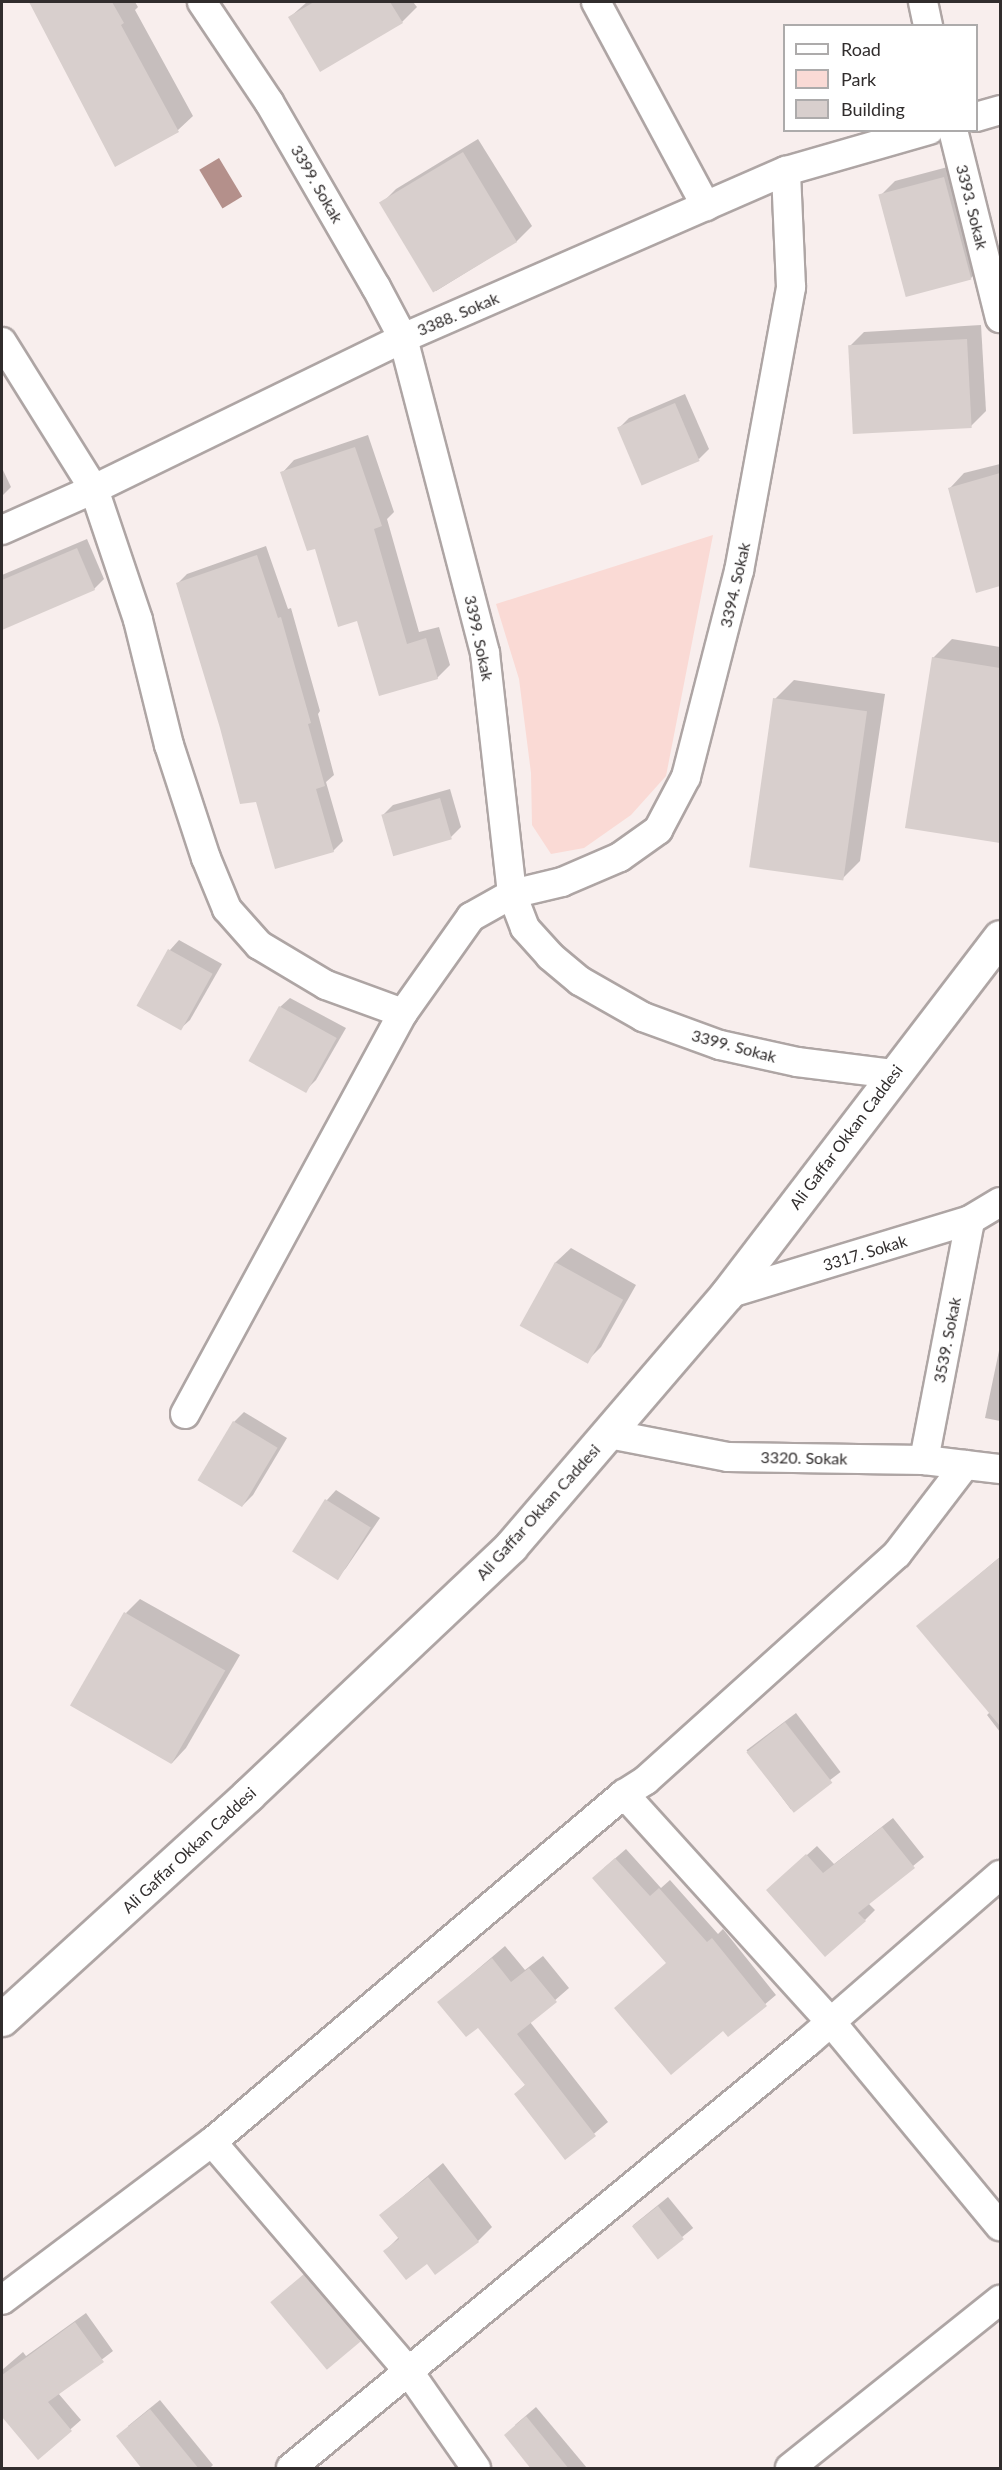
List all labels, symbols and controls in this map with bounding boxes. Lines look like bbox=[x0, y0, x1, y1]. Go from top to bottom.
legend bbox=[783, 24, 978, 132]
text: Road bbox=[841, 38, 881, 60]
text: Park bbox=[841, 68, 876, 90]
text: Building bbox=[841, 98, 905, 120]
street label: 3399. Sokak bbox=[287, 142, 347, 226]
street label: 3393. Sokak bbox=[952, 163, 992, 251]
street label: 3388. Sokak bbox=[414, 288, 502, 340]
street label: 3394. Sokak bbox=[716, 541, 754, 629]
street label: 3399. Sokak bbox=[461, 594, 497, 682]
street label: 3399. Sokak bbox=[690, 1025, 778, 1067]
street label: Ali Gaffar Okkan Caddesi bbox=[785, 1061, 907, 1213]
street label: 3317. Sokak bbox=[821, 1231, 909, 1275]
street label: 3539. Sokak bbox=[929, 1296, 965, 1384]
street label: Ali Gaffar Okkan Caddesi bbox=[472, 1440, 604, 1584]
street label: 3320. Sokak bbox=[760, 1448, 848, 1468]
street label: Ali Gaffar Okkan Caddesi bbox=[118, 1783, 260, 1917]

